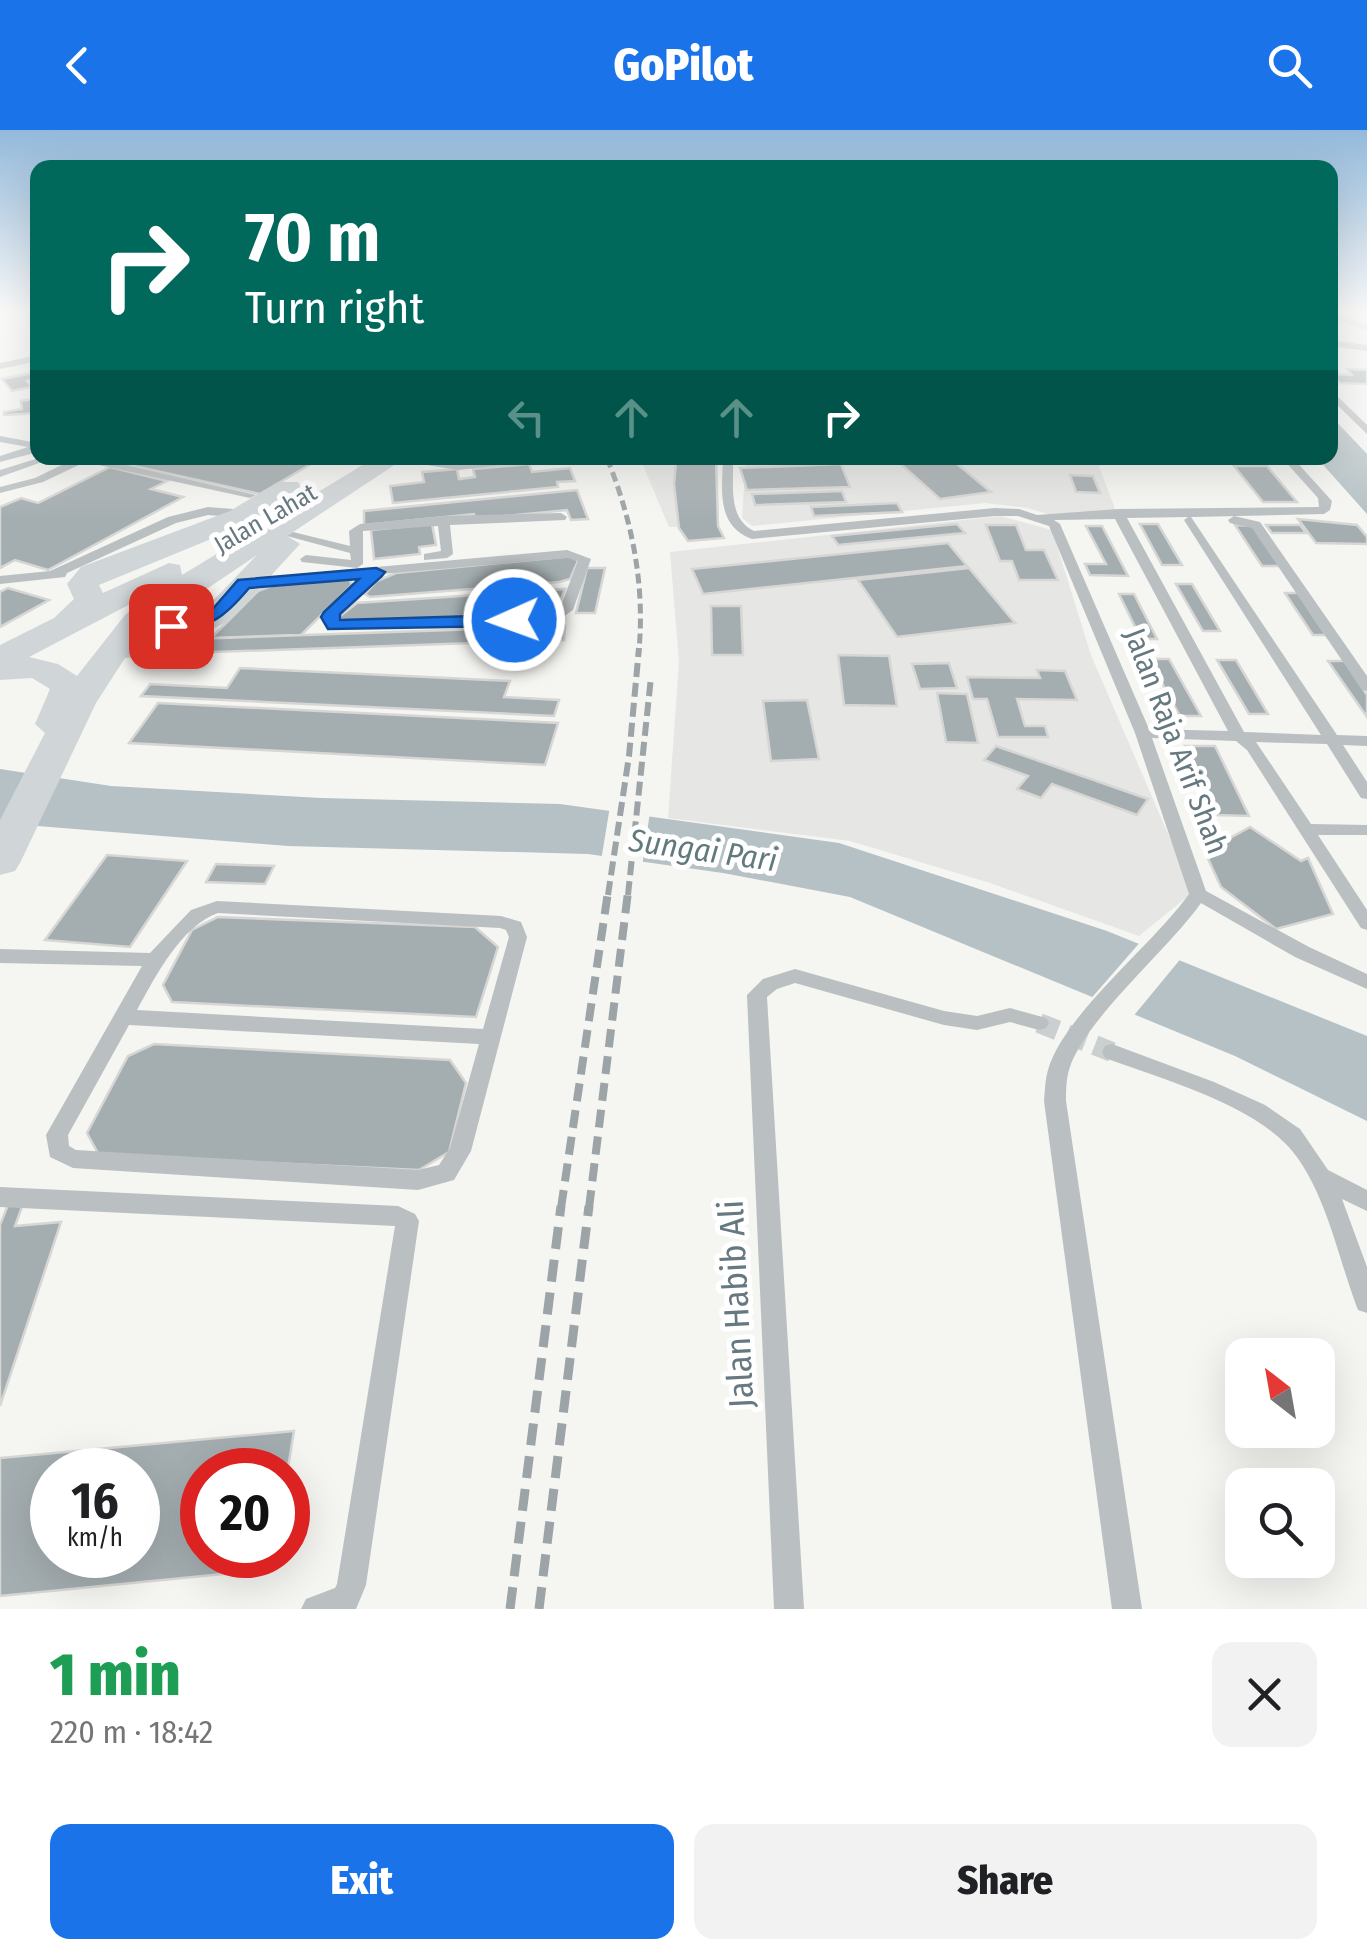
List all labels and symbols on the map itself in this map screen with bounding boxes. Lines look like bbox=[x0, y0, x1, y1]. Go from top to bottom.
street label: Jalan Lahat bbox=[209, 477, 323, 560]
position arrow bbox=[462, 568, 566, 672]
pin bbox=[129, 584, 214, 669]
street label: Jalan Raja Arif Shah bbox=[1116, 623, 1236, 859]
water label: Sungai Pari bbox=[626, 821, 779, 879]
street label: Jalan Habib Ali bbox=[710, 1199, 762, 1409]
north arrow bbox=[1225, 1338, 1335, 1448]
speed limit sign: 20 bbox=[180, 1448, 310, 1578]

